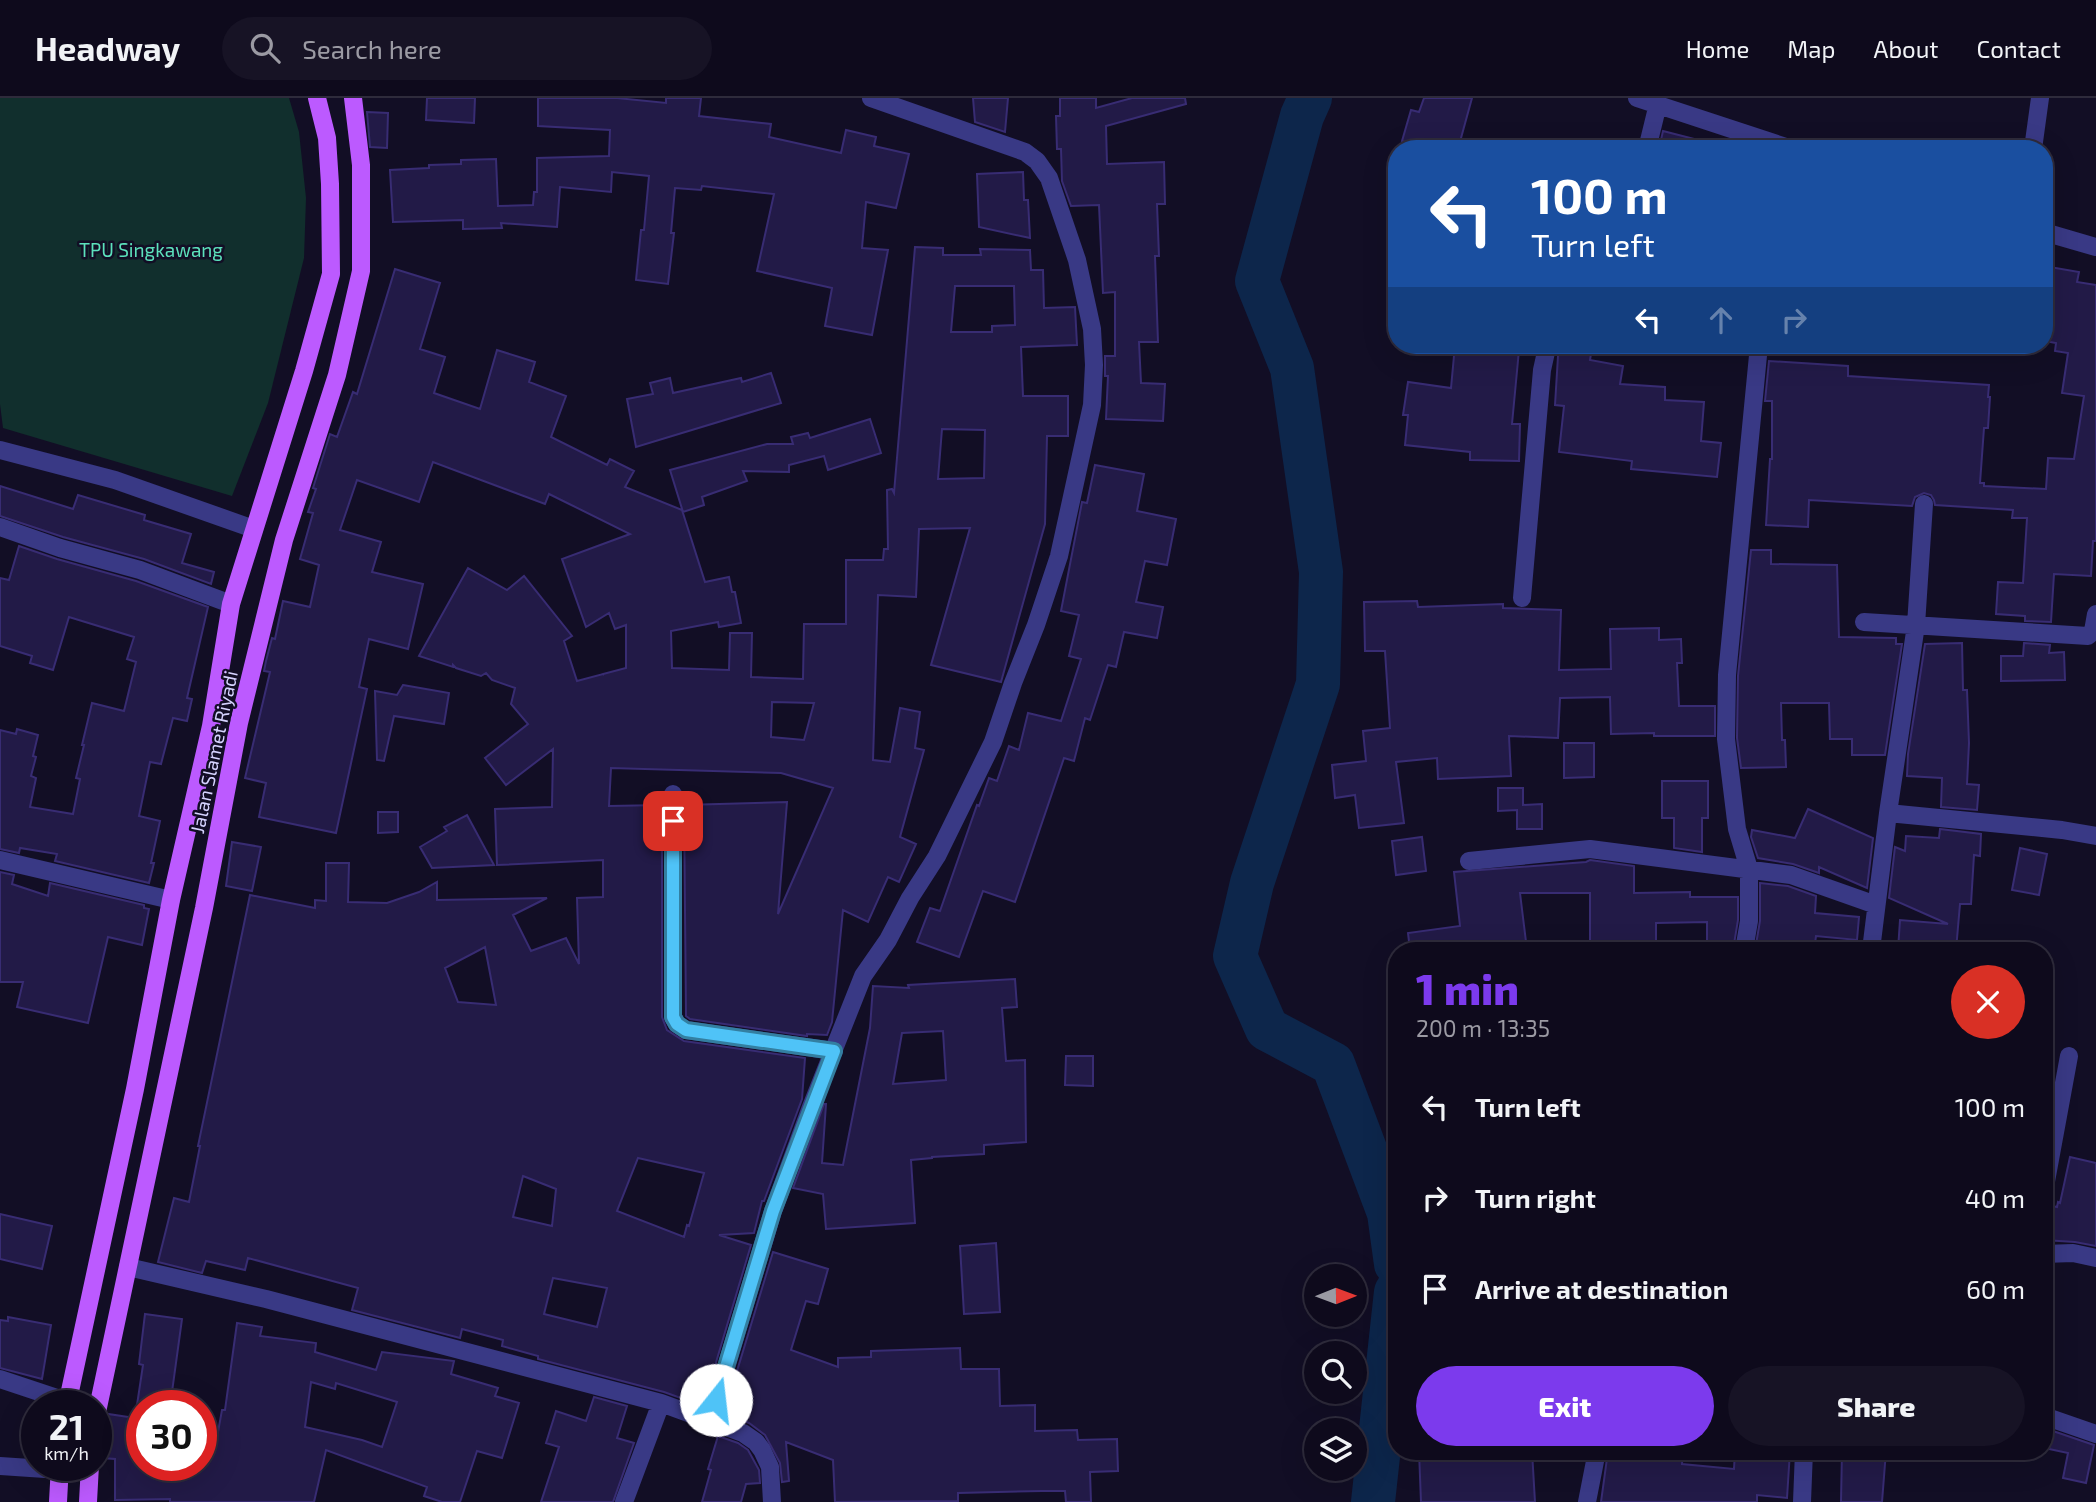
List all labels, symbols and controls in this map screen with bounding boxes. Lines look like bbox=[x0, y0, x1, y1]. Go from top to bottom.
search box bbox=[222, 17, 712, 80]
text: Headway bbox=[35, 28, 180, 68]
icon: search bbox=[246, 29, 284, 67]
text: Search here bbox=[302, 33, 442, 64]
text: Home bbox=[1686, 34, 1749, 63]
text: Map bbox=[1787, 34, 1835, 63]
text: About bbox=[1873, 34, 1939, 63]
text: Contact bbox=[1977, 34, 2061, 63]
text: 100 m bbox=[1531, 165, 1668, 224]
icon: left bbox=[1416, 168, 1507, 259]
text: Turn left bbox=[1531, 225, 1655, 263]
park label: TPU Singkawang bbox=[79, 238, 223, 261]
icon: left bbox=[1629, 301, 1667, 339]
icon: ahead bbox=[1702, 301, 1740, 339]
icon: right bbox=[1775, 301, 1813, 339]
street label: Jalan Slamet Riyadi bbox=[185, 668, 242, 835]
pin bbox=[643, 791, 703, 851]
icon: arrive bbox=[654, 802, 692, 840]
text: 1 min bbox=[1416, 963, 1519, 1013]
button: close bbox=[1951, 965, 2025, 1039]
text: 200 m · 13:35 bbox=[1416, 1014, 1550, 1042]
icon: left bbox=[1416, 1088, 1454, 1126]
text: Turn left bbox=[1475, 1091, 1581, 1122]
text: 100 m bbox=[1955, 1091, 2025, 1122]
icon: right bbox=[1416, 1179, 1454, 1217]
text: Turn right bbox=[1475, 1182, 1596, 1213]
text: 40 m bbox=[1965, 1182, 2025, 1213]
north arrow bbox=[1304, 1264, 1367, 1326]
map controls bbox=[1304, 1264, 1367, 1481]
icon: arrive bbox=[1416, 1270, 1454, 1308]
text: Arrive at destination bbox=[1475, 1273, 1728, 1304]
text: 60 m bbox=[1966, 1273, 2025, 1304]
button: search bbox=[1304, 1341, 1367, 1404]
position arrow bbox=[679, 1363, 753, 1437]
button: Exit bbox=[1416, 1366, 1714, 1446]
button: Share bbox=[1728, 1366, 2025, 1446]
speed limit sign: 30 bbox=[126, 1390, 217, 1481]
text: 21 bbox=[49, 1405, 84, 1447]
button: layers bbox=[1304, 1418, 1367, 1481]
text: km/h bbox=[44, 1442, 89, 1464]

